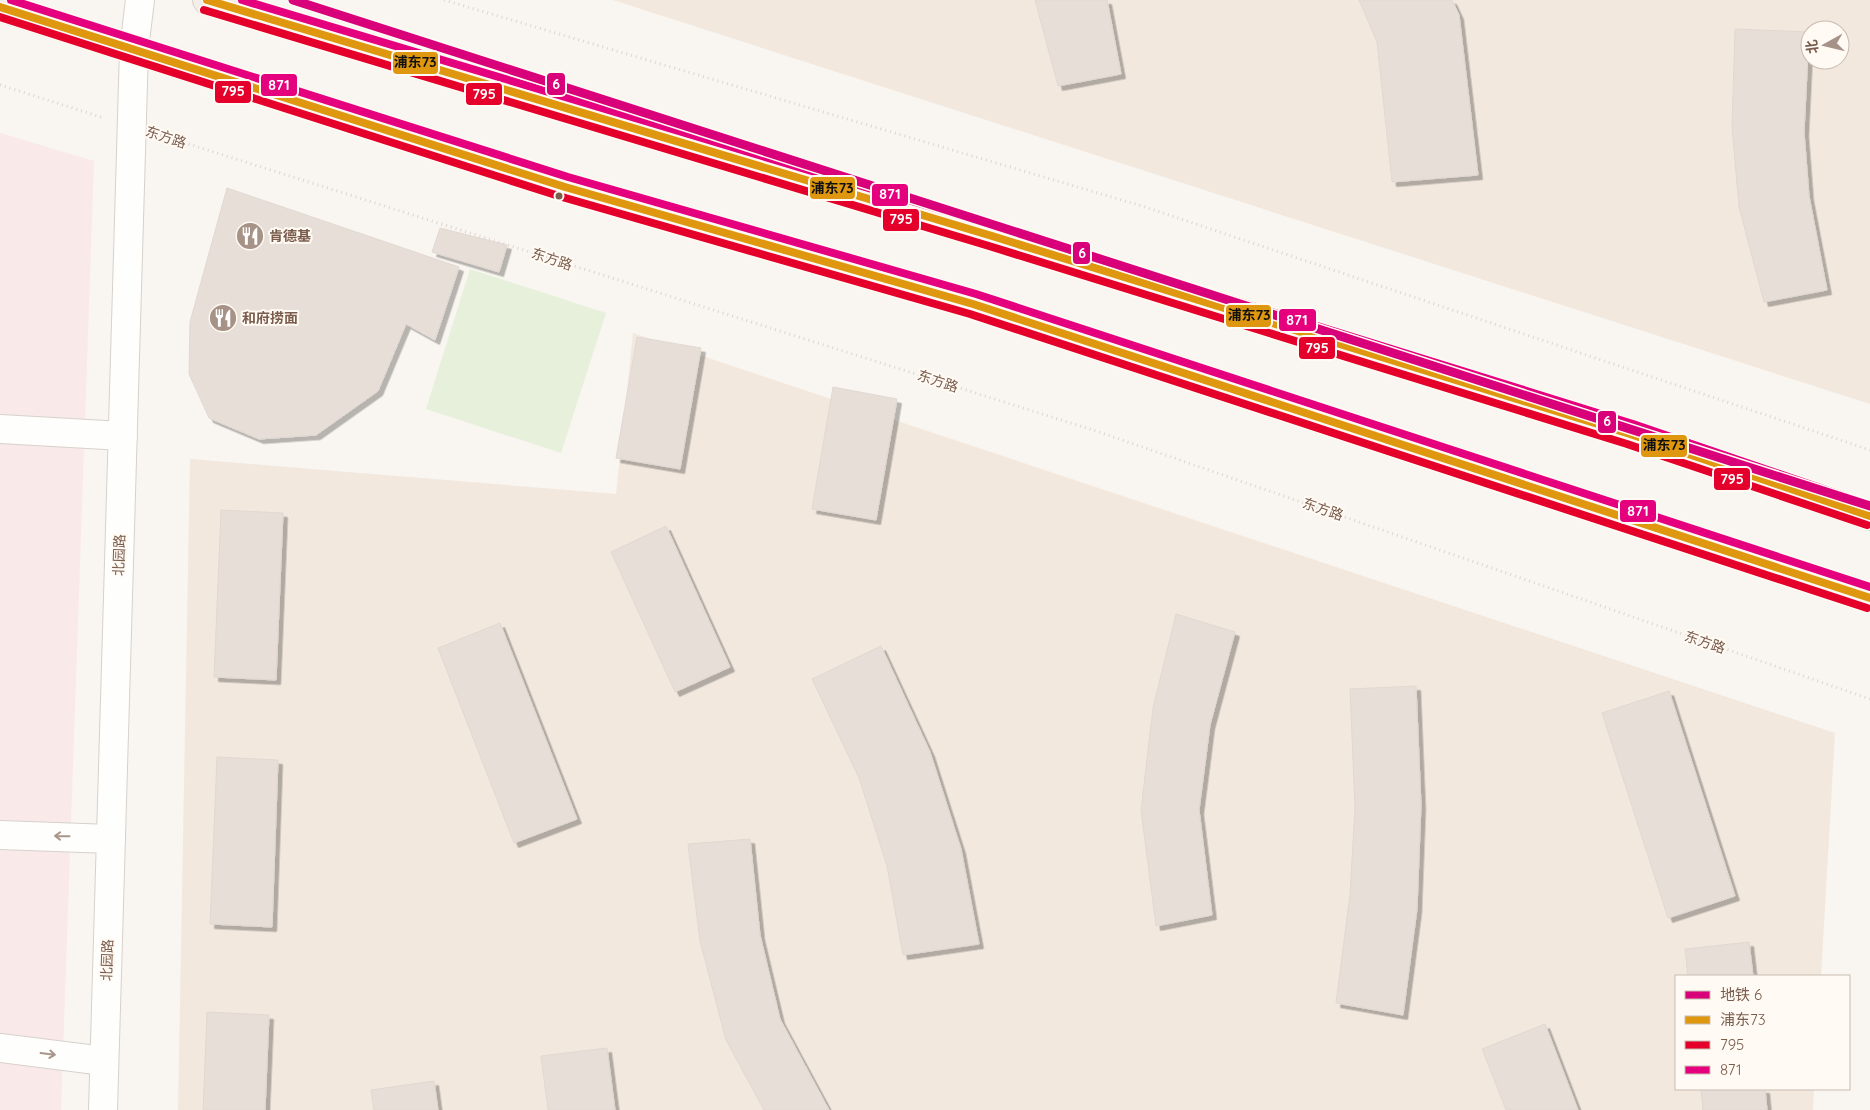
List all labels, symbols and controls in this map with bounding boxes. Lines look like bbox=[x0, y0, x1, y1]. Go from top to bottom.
north arrow bbox=[1800, 20, 1850, 70]
text: 北 bbox=[1802, 39, 1822, 55]
line badge: 浦东73 bbox=[392, 51, 439, 75]
text: 浦东73 bbox=[393, 53, 437, 71]
line badge: 6 bbox=[546, 72, 566, 96]
line badge: 871 bbox=[260, 73, 298, 97]
text: 6 bbox=[552, 75, 560, 93]
text: 871 bbox=[268, 76, 290, 94]
line badge: 795 bbox=[214, 80, 252, 104]
text: 795 bbox=[221, 82, 245, 100]
line badge: 795 bbox=[465, 82, 503, 106]
text: 795 bbox=[472, 85, 496, 103]
street label: 东方路 bbox=[143, 122, 189, 152]
line badge: 浦东73 bbox=[809, 176, 856, 200]
text: 浦东73 bbox=[810, 179, 854, 197]
line badge: 871 bbox=[871, 183, 909, 207]
text: 871 bbox=[879, 185, 901, 203]
unlabelled marker bbox=[554, 191, 564, 201]
line badge: 795 bbox=[882, 208, 920, 232]
text: 795 bbox=[889, 210, 913, 228]
restaurant icon: 肯德基 bbox=[235, 221, 265, 251]
place label: 肯德基 bbox=[269, 227, 311, 245]
line badge: 6 bbox=[1072, 241, 1091, 265]
street label: 东方路 bbox=[529, 244, 575, 274]
text: 6 bbox=[1078, 244, 1086, 262]
restaurant icon: 和府捞面 bbox=[208, 303, 238, 333]
line badge: 浦东73 bbox=[1225, 304, 1272, 328]
text: 浦东73 bbox=[1227, 306, 1271, 324]
line badge: 871 bbox=[1278, 308, 1317, 332]
place label: 和府捞面 bbox=[242, 309, 298, 327]
text: 871 bbox=[1286, 311, 1308, 329]
line badge: 795 bbox=[1298, 336, 1336, 360]
text: 795 bbox=[1305, 339, 1329, 357]
street label: 东方路 bbox=[915, 366, 961, 396]
line badge: 6 bbox=[1597, 410, 1617, 434]
text: 6 bbox=[1603, 412, 1611, 430]
line badge: 浦东73 bbox=[1640, 434, 1688, 458]
text: 浦东73 bbox=[1642, 436, 1686, 454]
line badge: 795 bbox=[1713, 467, 1751, 491]
text: 795 bbox=[1720, 470, 1744, 488]
street label: 东方路 bbox=[1300, 494, 1346, 524]
line badge: 871 bbox=[1619, 499, 1657, 523]
text: 871 bbox=[1627, 502, 1649, 520]
street label: 北园路 bbox=[109, 534, 129, 576]
street label: 东方路 bbox=[1682, 627, 1728, 657]
one-way arrow bbox=[54, 832, 70, 841]
street label: 北园路 bbox=[97, 939, 117, 981]
legend bbox=[1675, 975, 1850, 1090]
text: 地铁 6 bbox=[1720, 985, 1762, 1004]
text: 浦东73 bbox=[1720, 1010, 1766, 1029]
text: 795 bbox=[1720, 1035, 1744, 1054]
one-way arrow bbox=[40, 1049, 56, 1059]
text: 871 bbox=[1720, 1060, 1742, 1079]

